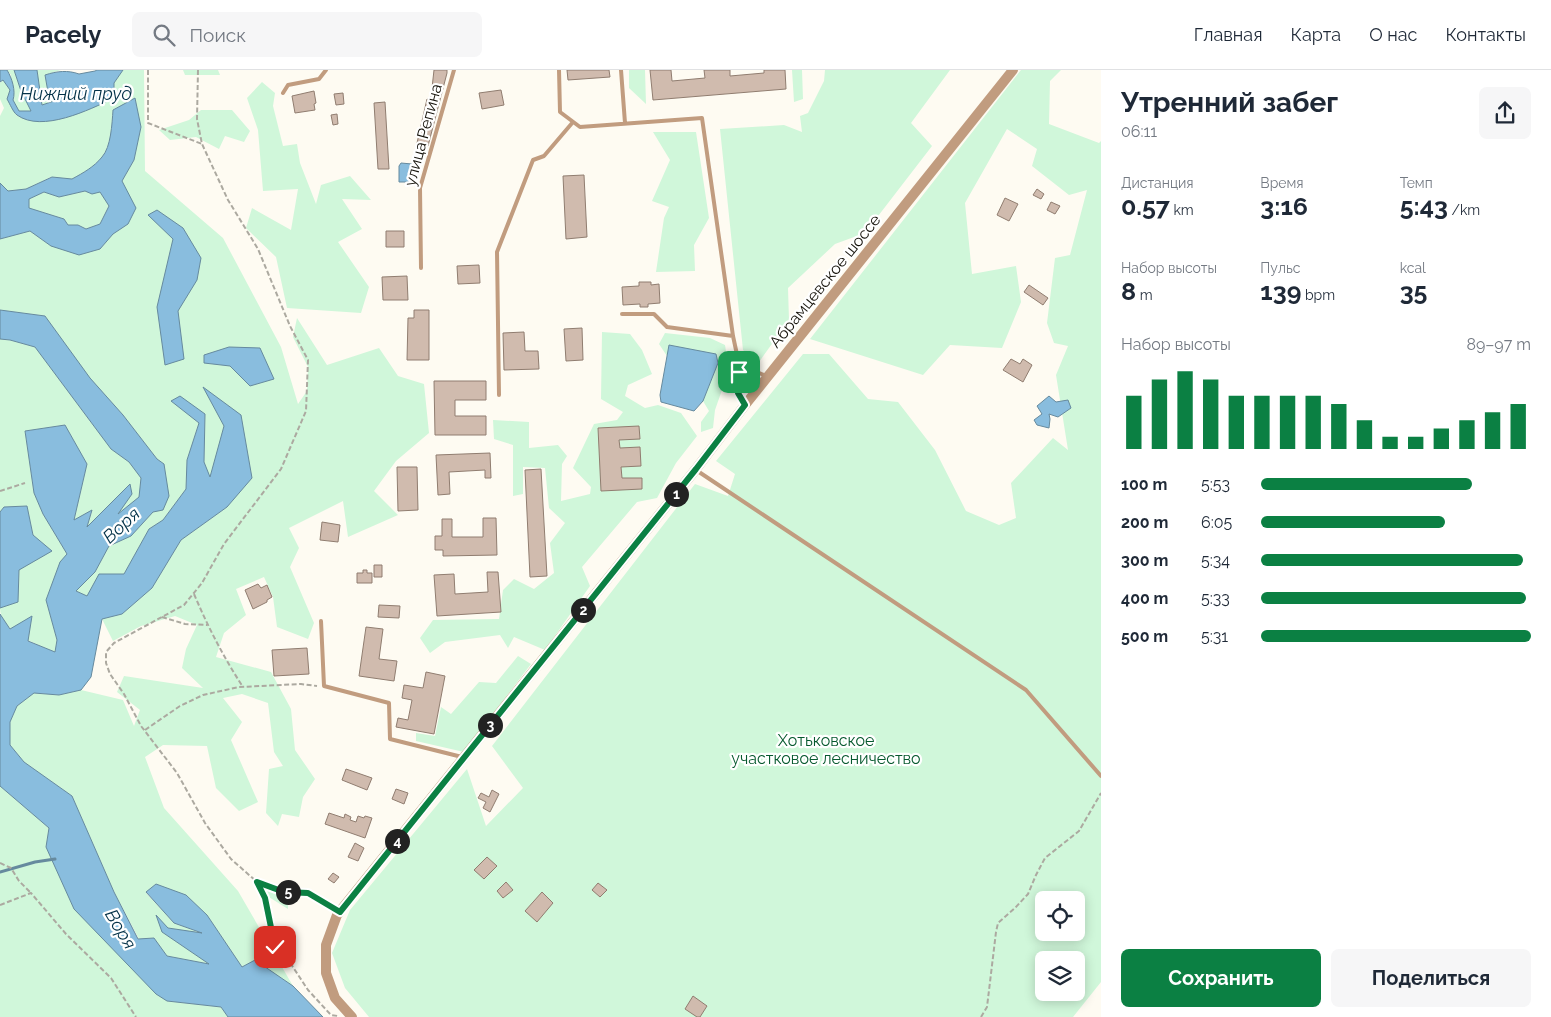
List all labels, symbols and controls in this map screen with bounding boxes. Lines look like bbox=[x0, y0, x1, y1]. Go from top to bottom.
search box bbox=[132, 12, 482, 57]
text: Pacely bbox=[25, 20, 102, 49]
icon: search bbox=[150, 21, 178, 49]
text: Поиск bbox=[190, 24, 246, 46]
text: Главная bbox=[1194, 24, 1262, 45]
text: Карта bbox=[1290, 24, 1341, 45]
text: О нас bbox=[1369, 24, 1417, 45]
text: Контакты bbox=[1445, 24, 1526, 45]
street label: улица Репина bbox=[400, 82, 446, 188]
water label: Нижний пруд bbox=[20, 83, 132, 104]
text: Утренний забег bbox=[1121, 86, 1338, 119]
button: share bbox=[1479, 87, 1531, 139]
text: 06:11 bbox=[1121, 122, 1157, 141]
text: Дистанция bbox=[1121, 175, 1194, 191]
text: Время bbox=[1260, 175, 1304, 191]
text: Темп bbox=[1400, 175, 1433, 191]
text: 0.57 bbox=[1121, 191, 1170, 221]
text: 3:16 bbox=[1260, 191, 1308, 221]
text: 5:43 bbox=[1400, 191, 1448, 221]
text: km bbox=[1170, 202, 1194, 218]
text: /km bbox=[1448, 202, 1480, 218]
street label: Абрамцевское шоссе bbox=[765, 211, 885, 351]
text: Набор высоты bbox=[1121, 260, 1217, 276]
text: Пульс bbox=[1260, 260, 1300, 276]
text: kcal bbox=[1400, 260, 1426, 276]
text: 8 bbox=[1121, 276, 1136, 306]
text: 139 bbox=[1260, 276, 1301, 306]
text: 35 bbox=[1400, 276, 1427, 306]
text: m bbox=[1136, 287, 1153, 303]
text: bpm bbox=[1301, 287, 1335, 303]
text: Набор высоты bbox=[1121, 335, 1231, 354]
text: 89–97 m bbox=[1466, 335, 1531, 354]
pin bbox=[718, 351, 760, 393]
icon: arrive bbox=[725, 358, 753, 386]
text: 100 m bbox=[1121, 475, 1167, 494]
text: 5:53 bbox=[1201, 475, 1230, 494]
pin: 1 bbox=[664, 482, 688, 506]
text: 1 bbox=[673, 486, 680, 502]
water label: Воря bbox=[98, 503, 144, 547]
text: 200 m bbox=[1121, 513, 1168, 532]
text: 6:05 bbox=[1201, 513, 1232, 532]
text: 300 m bbox=[1121, 551, 1168, 570]
text: 5:34 bbox=[1201, 551, 1230, 570]
text: 400 m bbox=[1121, 589, 1169, 608]
text: 5:33 bbox=[1201, 589, 1230, 608]
pin: 2 bbox=[570, 598, 596, 622]
text: 2 bbox=[580, 602, 587, 618]
text: 500 m bbox=[1121, 627, 1168, 646]
text: 5:31 bbox=[1201, 627, 1228, 646]
pin: 3 bbox=[478, 712, 502, 738]
text: 3 bbox=[487, 717, 494, 733]
park label: Хотьковское участковое лесничество bbox=[731, 731, 921, 768]
pin: 4 bbox=[384, 828, 410, 854]
text: 4 bbox=[394, 833, 402, 849]
pin: 5 bbox=[276, 880, 300, 904]
text: 5 bbox=[285, 884, 292, 900]
map controls bbox=[1035, 891, 1085, 1001]
button: locate bbox=[1035, 891, 1085, 941]
water label: Воря bbox=[101, 905, 141, 953]
pin bbox=[254, 926, 296, 968]
icon: check bbox=[261, 933, 289, 961]
button: Сохранить bbox=[1121, 949, 1321, 1007]
button: Поделиться bbox=[1331, 949, 1531, 1007]
button: layers bbox=[1035, 951, 1085, 1001]

